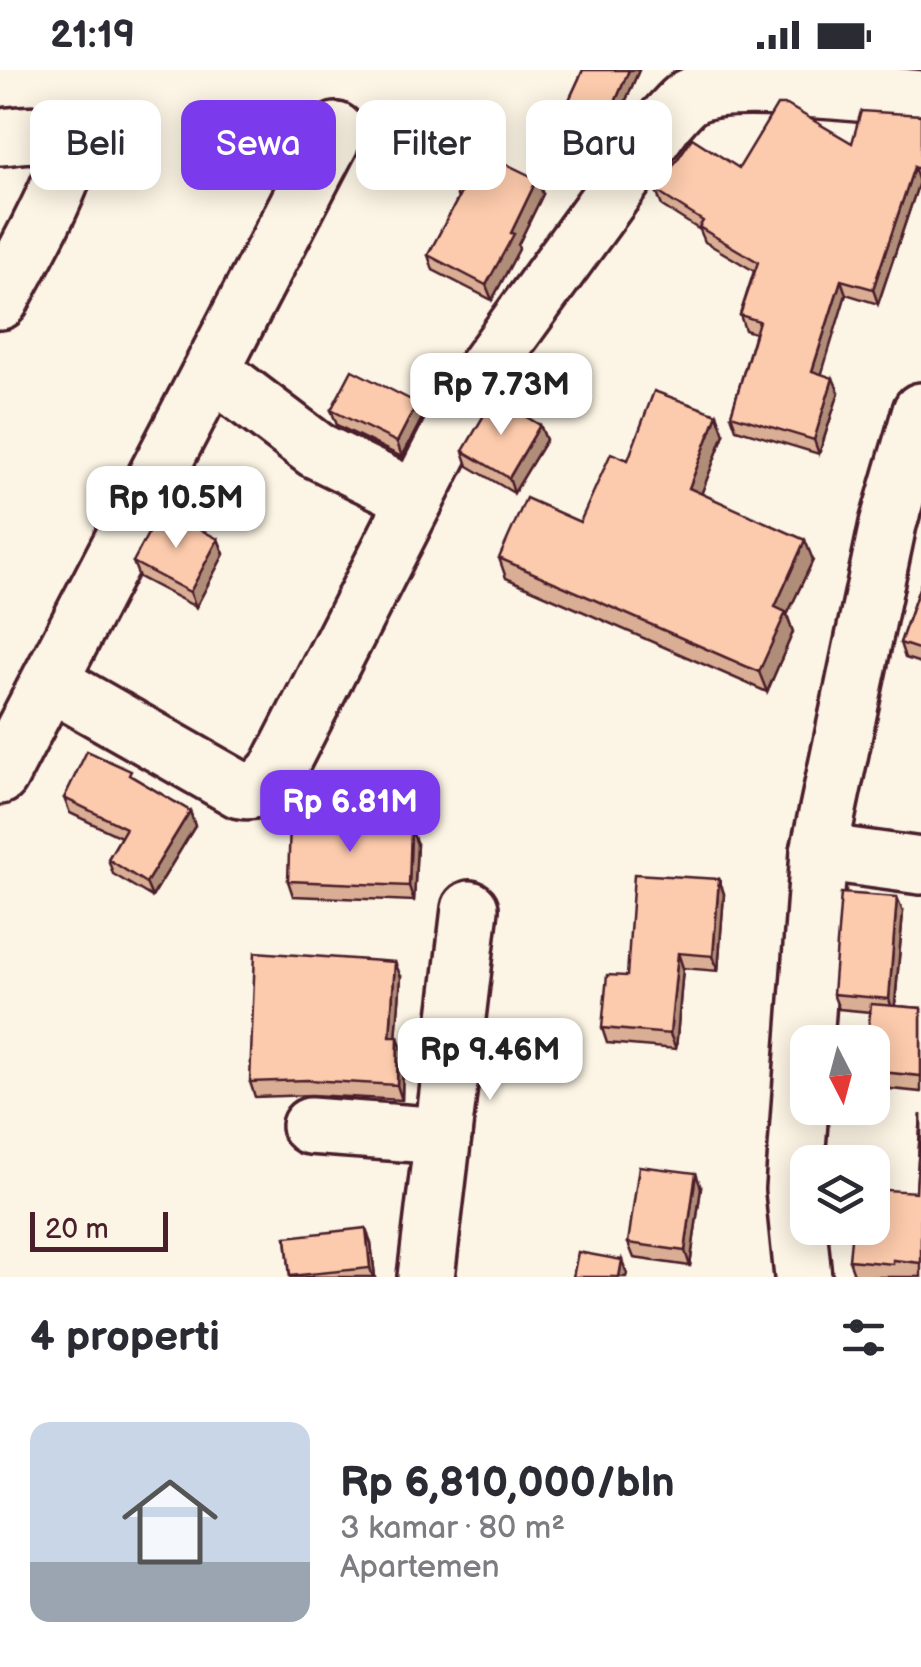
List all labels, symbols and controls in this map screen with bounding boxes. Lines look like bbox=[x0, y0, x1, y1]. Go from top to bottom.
text: 21:19 bbox=[50, 13, 135, 58]
chip: Beli bbox=[30, 100, 161, 190]
chip: Sewa bbox=[181, 100, 336, 190]
chip: Filter bbox=[356, 100, 506, 190]
chip: Baru bbox=[526, 100, 672, 190]
pin: Rp 7.73M bbox=[398, 353, 604, 438]
text: Rp 7.73M bbox=[432, 366, 570, 405]
pin: Rp 10.5M bbox=[73, 466, 279, 551]
text: Rp 10.5M bbox=[108, 479, 244, 518]
pin: Rp 6.81M bbox=[247, 770, 453, 855]
text: Rp 6.81M bbox=[282, 783, 418, 822]
pin: Rp 9.46M bbox=[387, 1018, 593, 1103]
north arrow bbox=[790, 1025, 890, 1125]
map controls bbox=[790, 1025, 890, 1245]
text: Rp 9.46M bbox=[420, 1031, 560, 1070]
button: layers bbox=[790, 1145, 890, 1245]
scale bar bbox=[30, 1207, 168, 1252]
text: 20 m bbox=[45, 1213, 109, 1246]
icon: filters bbox=[836, 1310, 891, 1365]
text: 4 properti bbox=[30, 1312, 220, 1363]
text: Rp 6,810,000/bln bbox=[340, 1458, 675, 1509]
icon: home bbox=[110, 1462, 230, 1582]
text: 3 kamar · 80 m² bbox=[340, 1509, 565, 1548]
text: Apartemen bbox=[340, 1548, 499, 1587]

